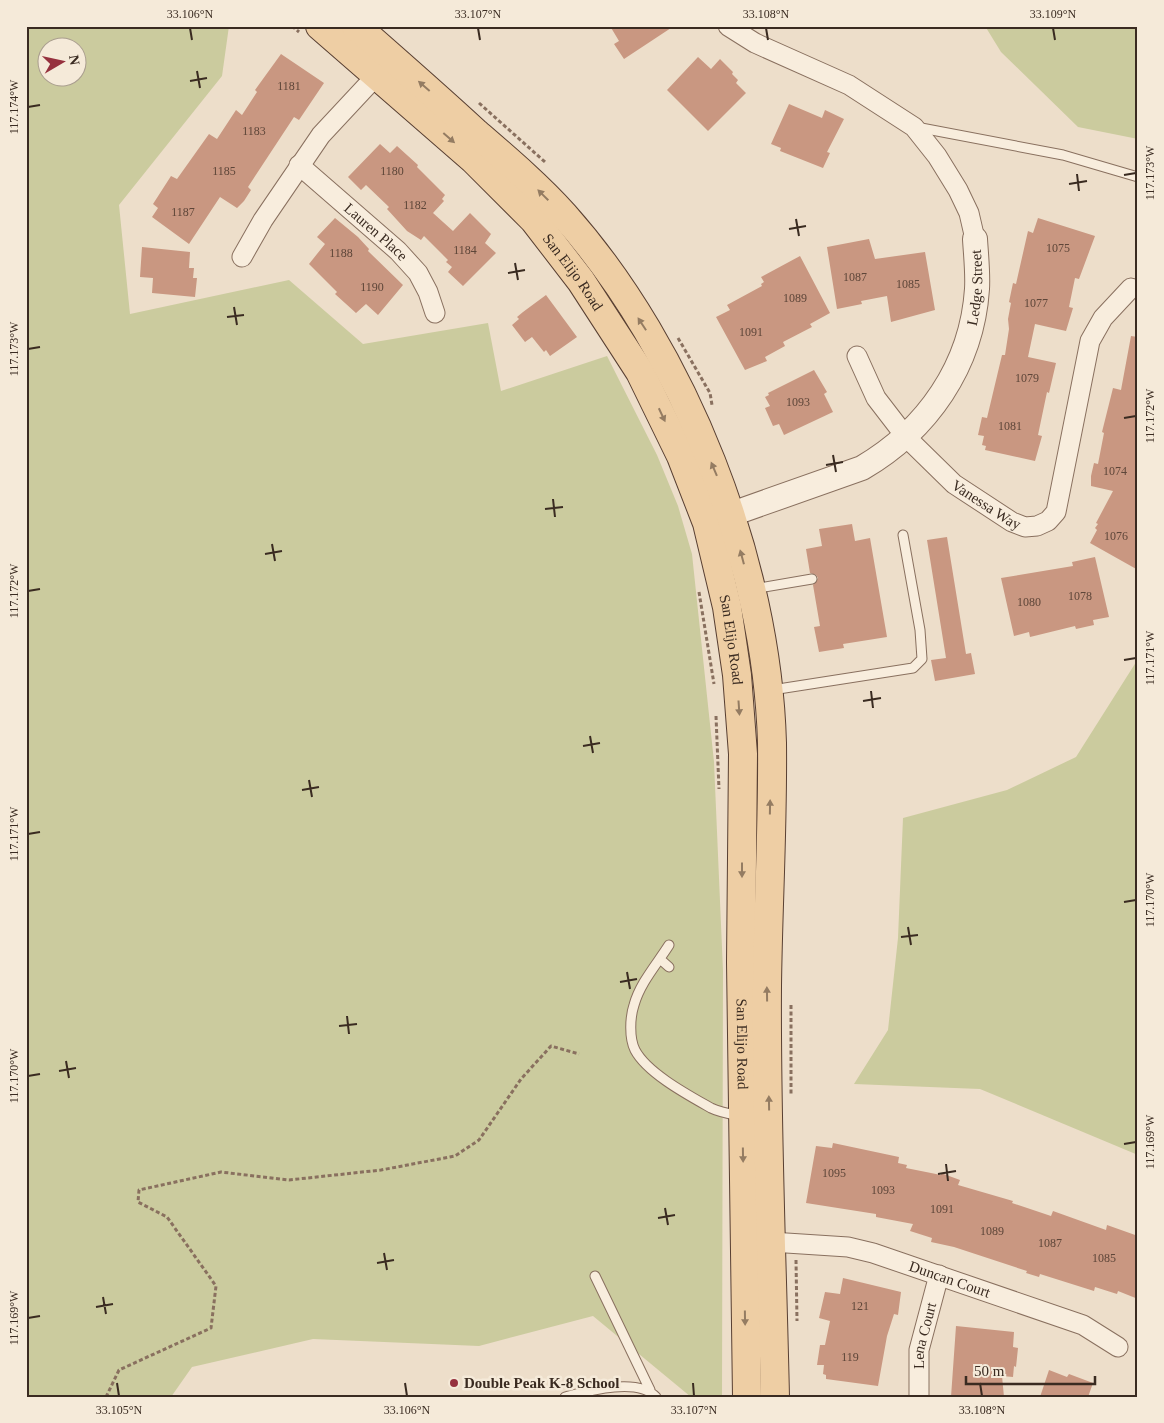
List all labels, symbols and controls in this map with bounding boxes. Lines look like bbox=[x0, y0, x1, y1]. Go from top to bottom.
text: 33.106°N bbox=[167, 7, 214, 21]
text: 33.107°N bbox=[455, 7, 502, 21]
text: 33.108°N bbox=[743, 7, 790, 21]
text: 33.109°N bbox=[1030, 7, 1077, 21]
north arrow bbox=[38, 38, 88, 88]
text: N bbox=[66, 54, 83, 66]
text: 117.174°W bbox=[7, 79, 21, 134]
house number: 1181 bbox=[277, 79, 301, 93]
one-way arrow bbox=[417, 80, 430, 91]
house number: 1183 bbox=[242, 124, 266, 138]
one-way arrow bbox=[443, 133, 456, 144]
text: 117.173°W bbox=[1143, 145, 1157, 200]
house number: 1185 bbox=[212, 164, 236, 178]
house number: 1180 bbox=[380, 164, 404, 178]
one-way arrow bbox=[538, 189, 550, 201]
house number: 1182 bbox=[403, 198, 427, 212]
street label: Lauren Place bbox=[341, 200, 411, 264]
house number: 1187 bbox=[171, 205, 195, 219]
street label: San Elijo Road bbox=[540, 231, 606, 314]
house number: 1075 bbox=[1046, 241, 1070, 255]
house number: 1184 bbox=[453, 243, 477, 257]
house number: 1188 bbox=[329, 246, 353, 260]
street label: Ledge Street bbox=[964, 248, 985, 327]
house number: 1087 bbox=[843, 270, 867, 284]
house number: 1085 bbox=[896, 277, 920, 291]
house number: 1190 bbox=[360, 280, 384, 294]
house number: 1089 bbox=[783, 291, 807, 305]
house number: 1077 bbox=[1024, 296, 1048, 310]
one-way arrow bbox=[637, 317, 647, 330]
text: 117.173°W bbox=[7, 321, 21, 376]
house number: 1091 bbox=[739, 325, 763, 339]
house number: 1079 bbox=[1015, 371, 1039, 385]
text: 117.172°W bbox=[1143, 388, 1157, 443]
house number: 1093 bbox=[786, 395, 810, 409]
one-way arrow bbox=[659, 408, 667, 422]
house number: 1081 bbox=[998, 419, 1022, 433]
one-way arrow bbox=[710, 462, 718, 476]
house number: 1074 bbox=[1103, 464, 1127, 478]
street label: Vanessa Way bbox=[949, 477, 1023, 533]
house number: 1076 bbox=[1104, 529, 1128, 543]
one-way arrow bbox=[738, 549, 746, 565]
text: 117.172°W bbox=[7, 563, 21, 618]
house number: 1078 bbox=[1068, 589, 1092, 603]
street label: San Elijo Road bbox=[716, 593, 746, 686]
house number: 1080 bbox=[1017, 595, 1041, 609]
text: 117.171°W bbox=[1143, 630, 1157, 685]
one-way arrow bbox=[736, 700, 744, 716]
one-way arrow bbox=[767, 799, 775, 815]
text: 117.171°W bbox=[7, 806, 21, 861]
one-way arrow bbox=[738, 863, 746, 879]
text: 117.170°W bbox=[1143, 872, 1157, 927]
one-way arrow bbox=[763, 985, 771, 1001]
street label: San Elijo Road bbox=[734, 998, 751, 1090]
text: 117.170°W bbox=[7, 1048, 21, 1103]
one-way arrow bbox=[765, 1095, 773, 1111]
text: 117.169°W bbox=[1143, 1114, 1157, 1169]
one-way arrow bbox=[739, 1148, 747, 1164]
house number: 1095 bbox=[822, 1166, 846, 1180]
house number: 1093 bbox=[871, 1183, 895, 1197]
house number: 1091 bbox=[930, 1202, 954, 1216]
house number: 1089 bbox=[980, 1224, 1004, 1238]
house number: 1087 bbox=[1038, 1236, 1062, 1250]
house number: 1085 bbox=[1092, 1251, 1116, 1265]
street label: Duncan Court bbox=[907, 1258, 993, 1301]
text: 117.169°W bbox=[7, 1290, 21, 1345]
house number: 121 bbox=[851, 1299, 869, 1313]
street label: Lena Court bbox=[910, 1300, 940, 1369]
one-way arrow bbox=[741, 1310, 749, 1326]
house number: 119 bbox=[841, 1350, 859, 1364]
scale bar bbox=[966, 1353, 1095, 1385]
text: 50 m bbox=[974, 1363, 1005, 1379]
place label: Double Peak K-8 School bbox=[464, 1375, 619, 1391]
marker: Double Peak K-8 School bbox=[448, 1377, 460, 1389]
text: 33.105°N bbox=[96, 1403, 143, 1417]
text: 33.106°N bbox=[384, 1403, 431, 1417]
text: 33.107°N bbox=[671, 1403, 718, 1417]
text: 33.108°N bbox=[959, 1403, 1006, 1417]

